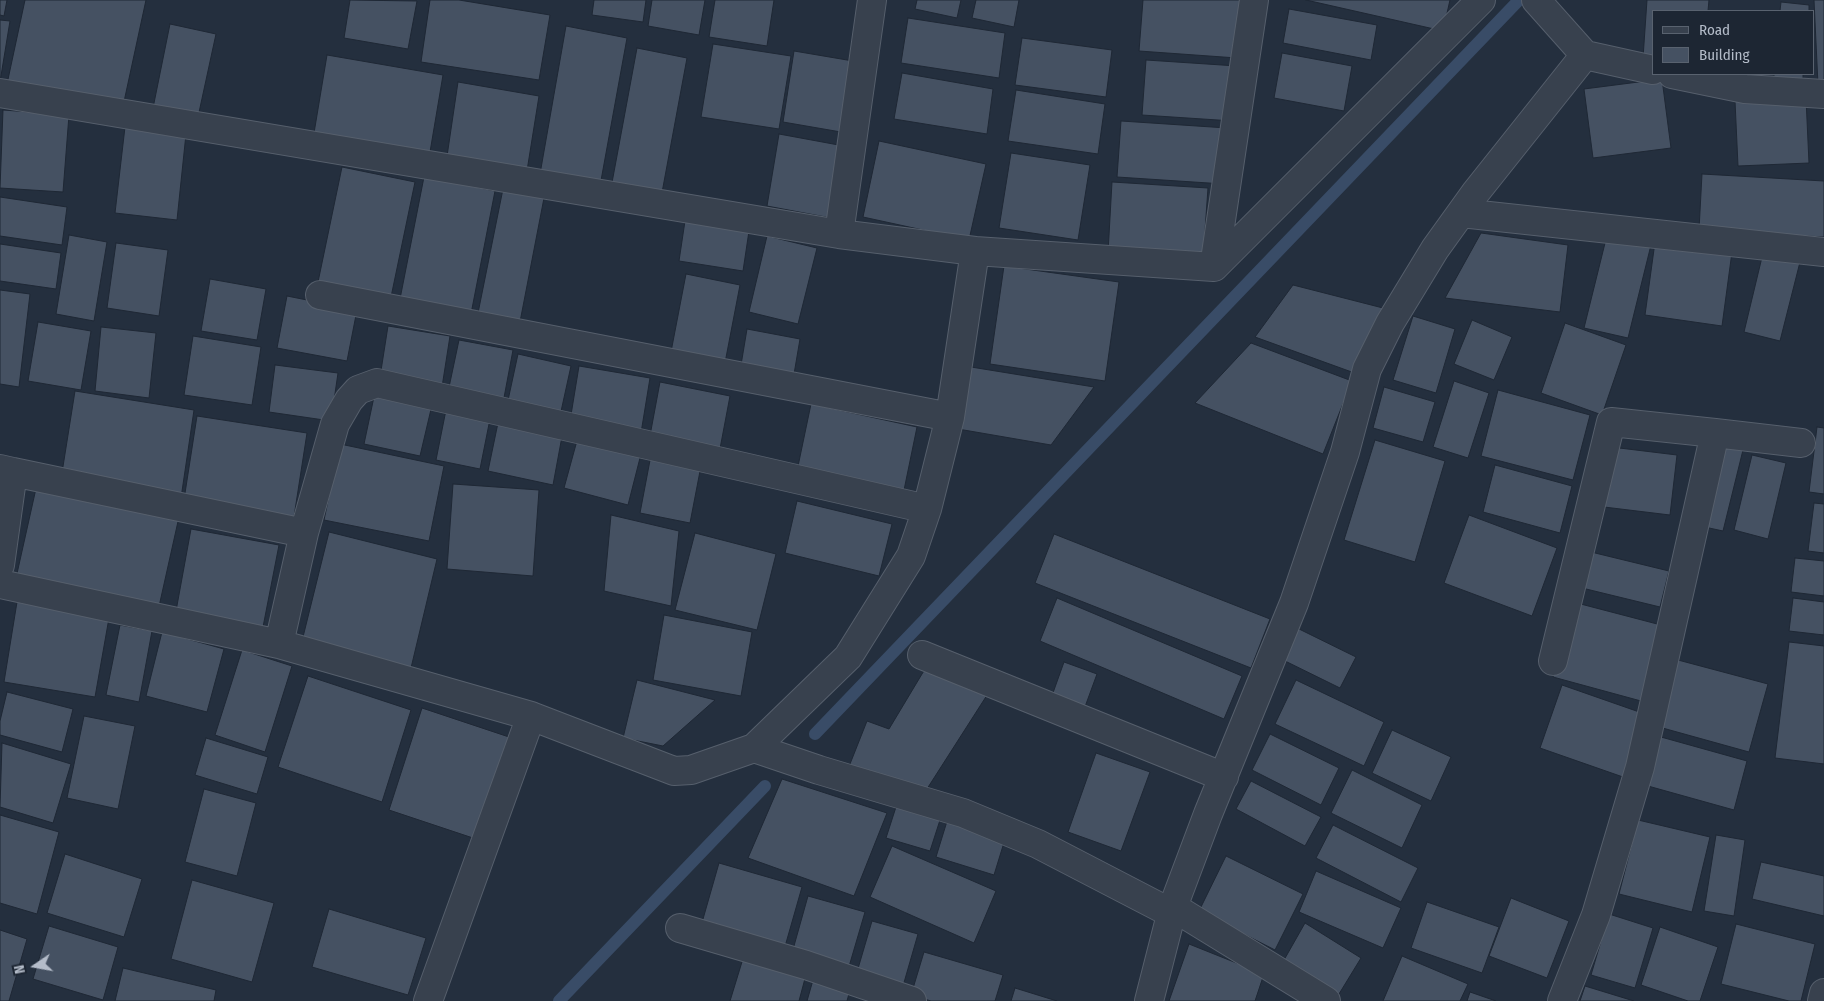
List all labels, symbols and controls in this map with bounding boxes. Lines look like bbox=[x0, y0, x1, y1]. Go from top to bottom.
legend bbox=[1652, 10, 1814, 75]
text: Road bbox=[1699, 21, 1730, 39]
text: Building bbox=[1699, 46, 1750, 64]
north arrow bbox=[10, 941, 60, 991]
text: N bbox=[11, 963, 29, 975]

